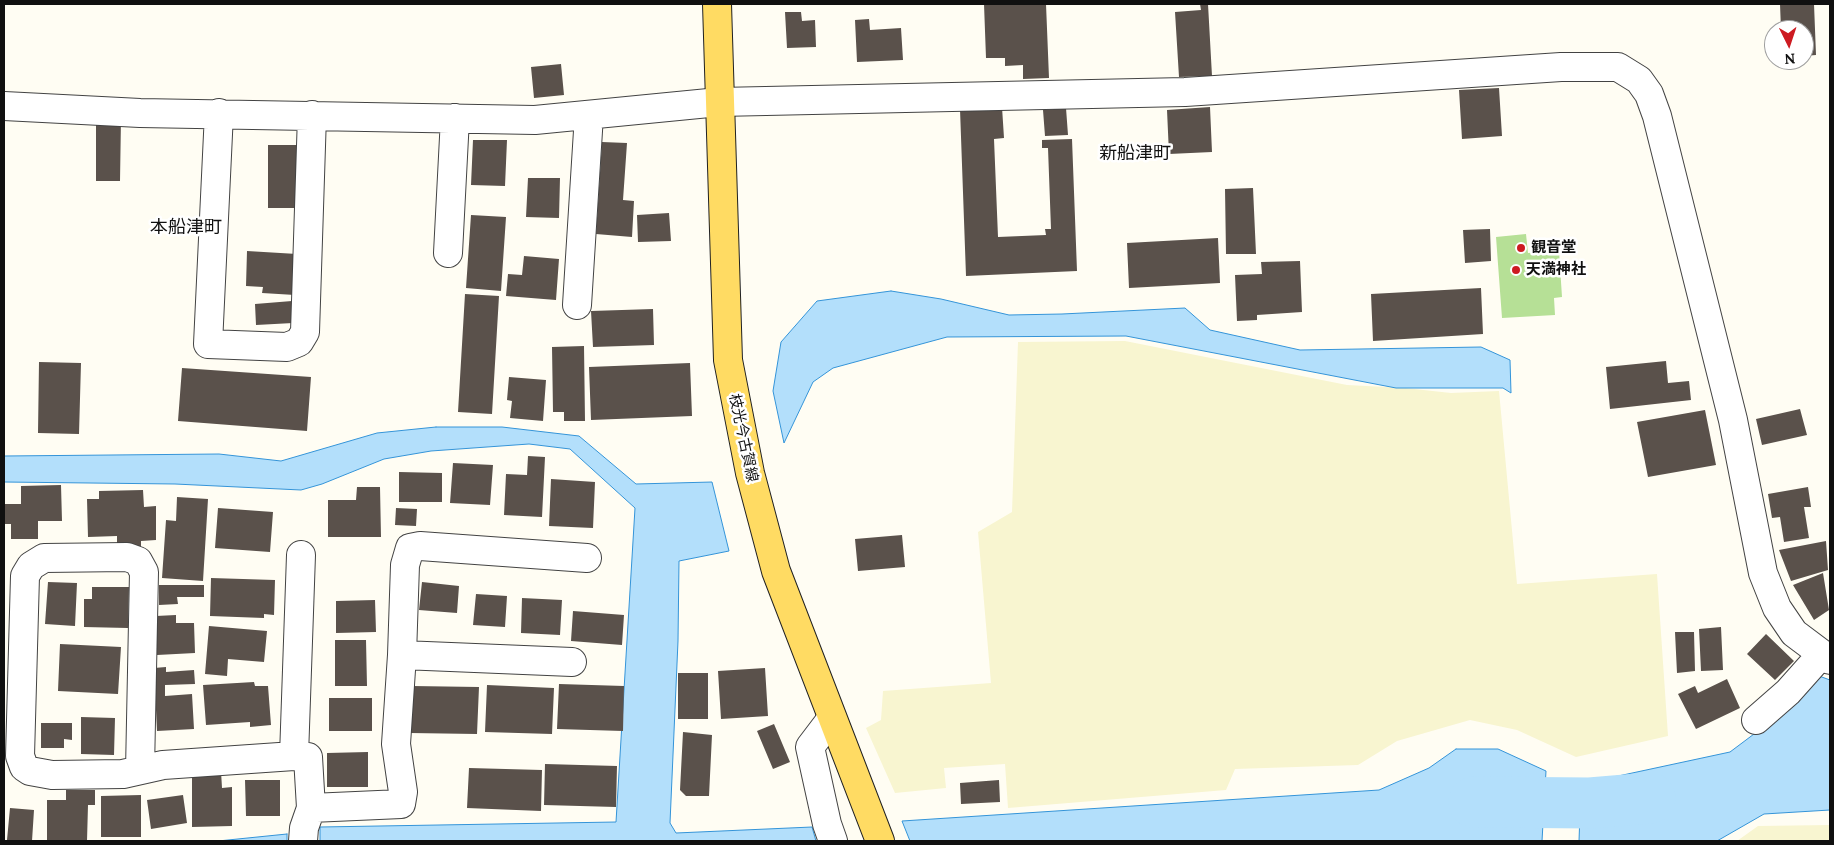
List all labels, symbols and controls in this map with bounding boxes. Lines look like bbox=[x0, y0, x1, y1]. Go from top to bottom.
north arrow bbox=[1764, 20, 1814, 70]
text: N bbox=[1784, 50, 1796, 68]
district label: 新船津町 bbox=[1099, 143, 1171, 165]
district label: 本船津町 bbox=[150, 217, 222, 239]
place label: 観音堂 bbox=[1531, 239, 1576, 257]
marker: 観音堂 bbox=[1515, 242, 1527, 254]
place label: 天満神社 bbox=[1526, 261, 1586, 279]
marker: 天満神社 bbox=[1510, 264, 1522, 276]
street label: 枝光今古賀線 bbox=[725, 392, 761, 484]

